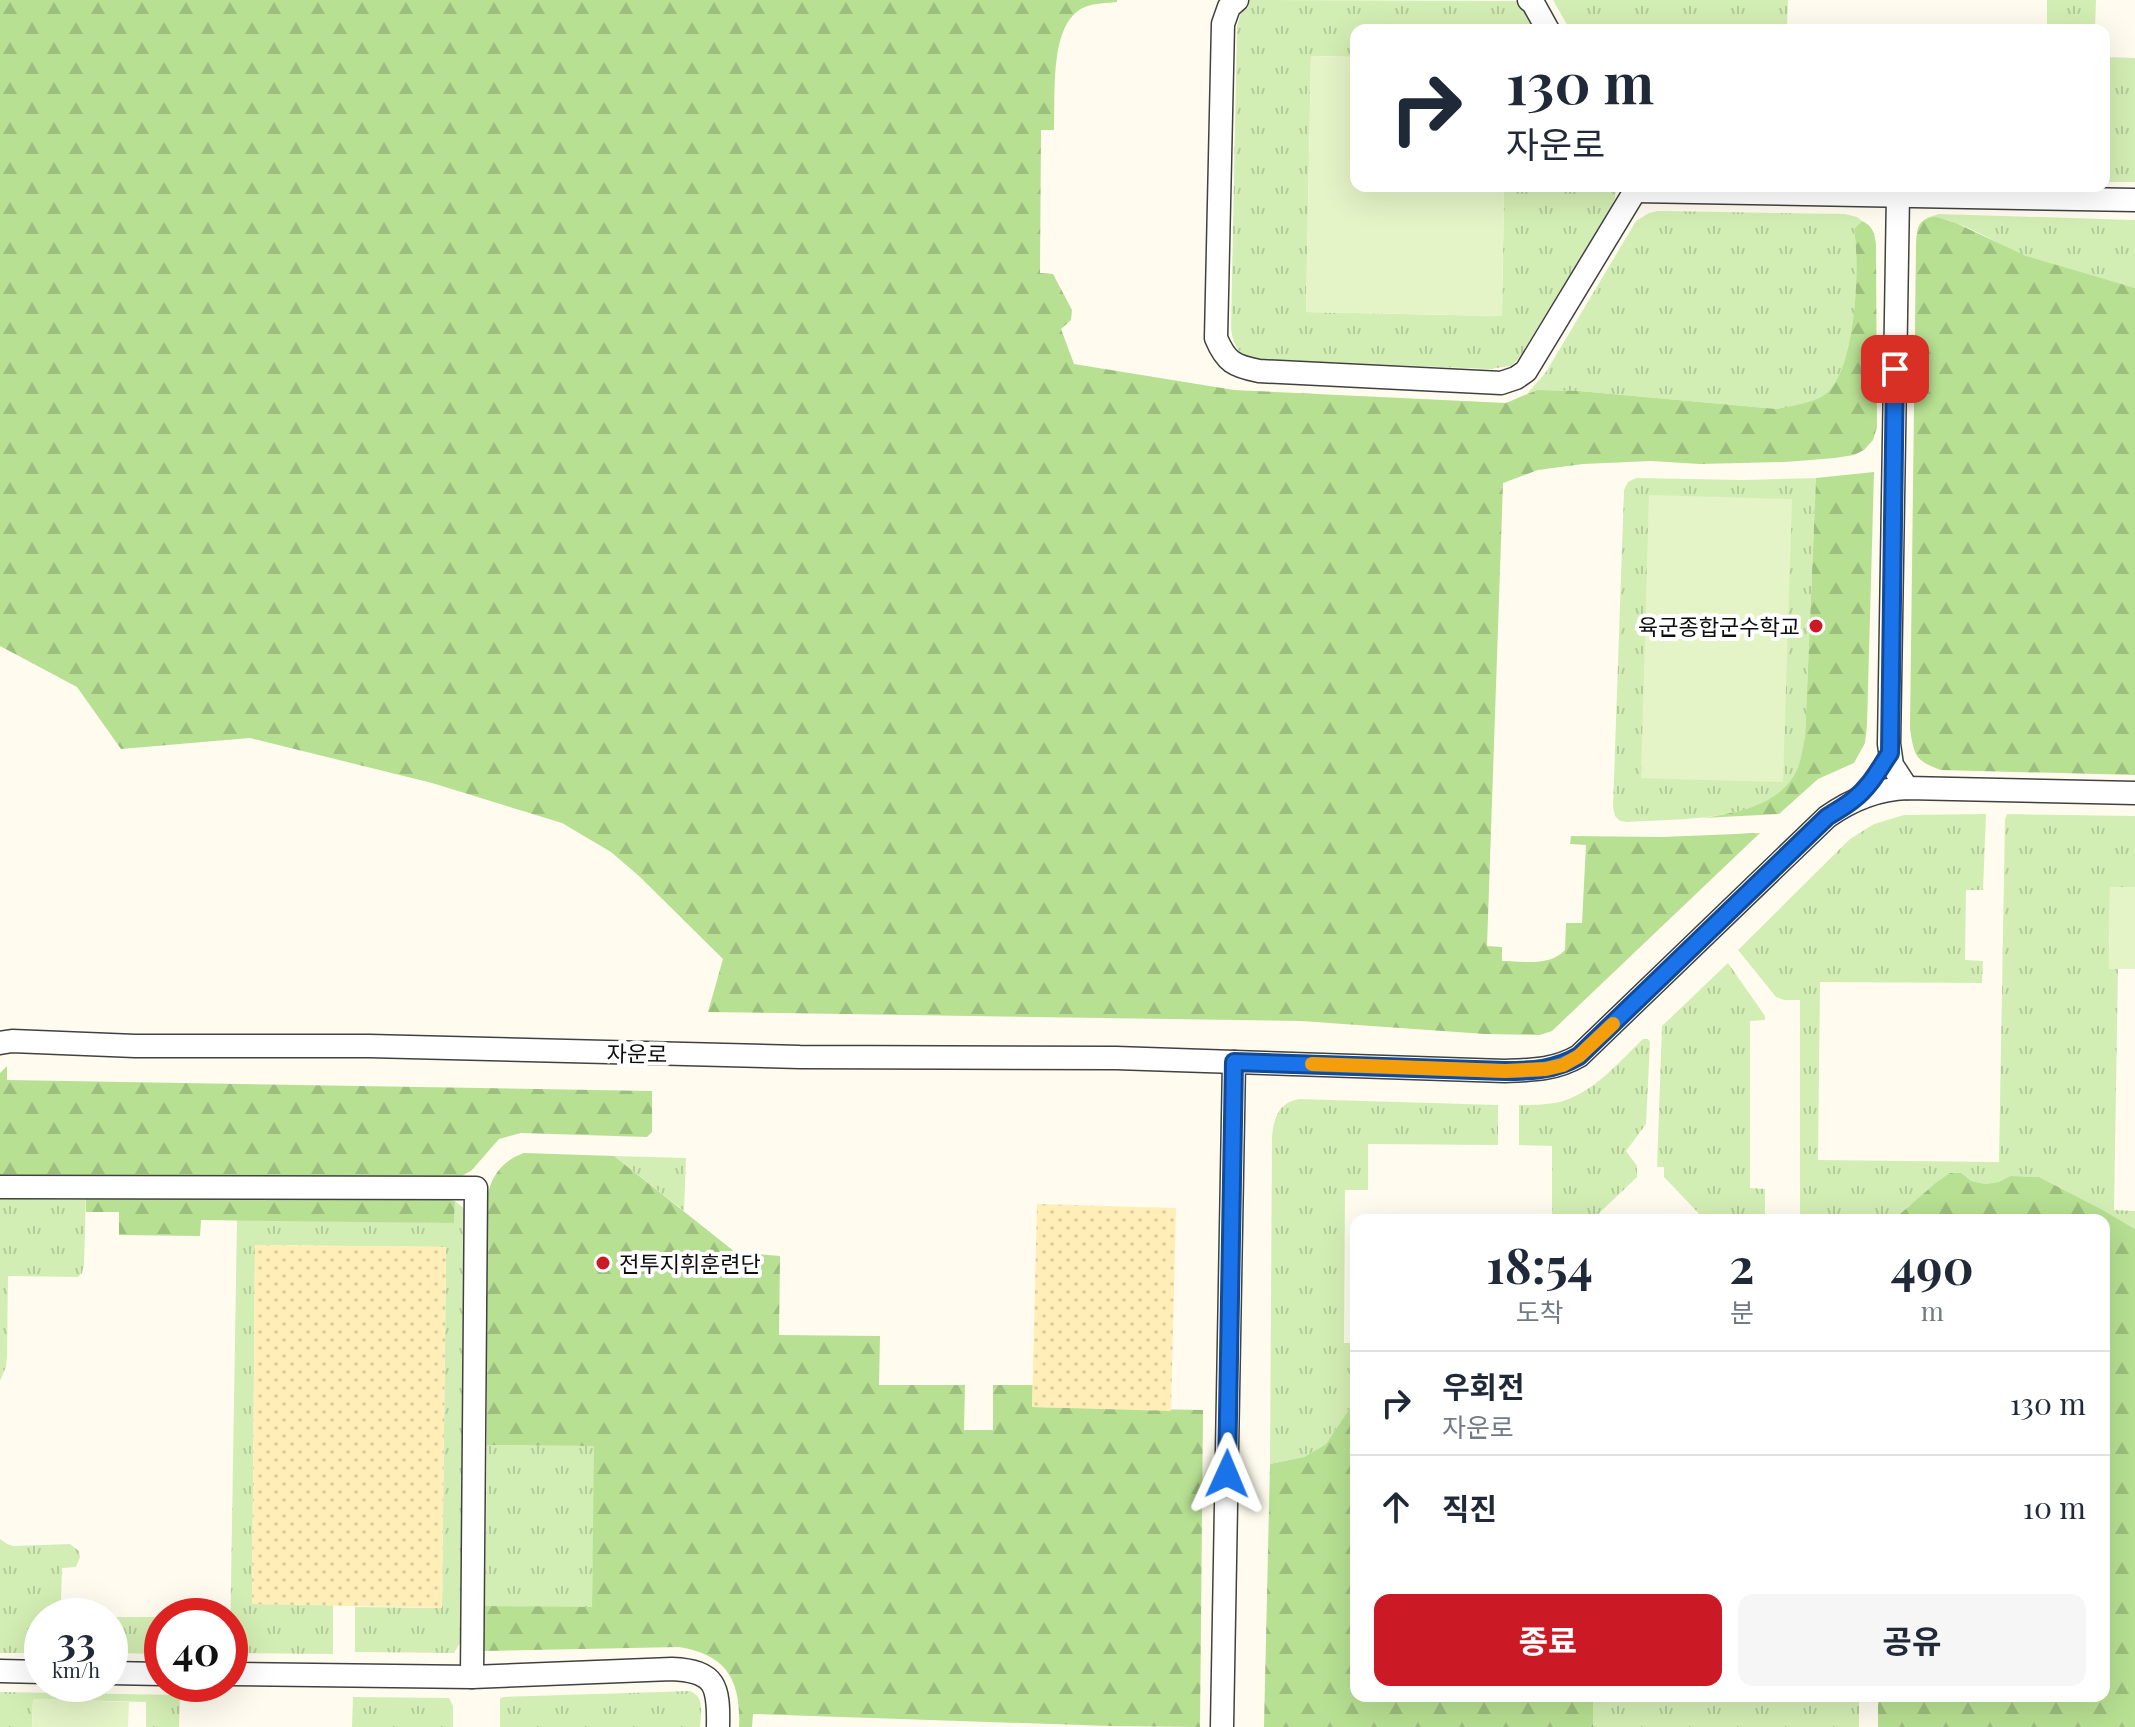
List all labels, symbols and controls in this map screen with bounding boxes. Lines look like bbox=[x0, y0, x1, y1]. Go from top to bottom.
text: 130 m bbox=[1506, 44, 1654, 119]
icon: right bbox=[1374, 56, 1478, 160]
text: 자운로 bbox=[1506, 119, 1605, 167]
pin bbox=[1861, 335, 1929, 403]
icon: arrive bbox=[1873, 347, 1917, 391]
place label: 육군종합군수학교 bbox=[1638, 611, 1800, 641]
marker: 육군종합군수학교 bbox=[1807, 617, 1825, 635]
street label: 자운로 bbox=[606, 1037, 668, 1069]
text: 18:54 bbox=[1486, 1232, 1593, 1296]
text: 2 bbox=[1729, 1232, 1754, 1296]
text: 490 bbox=[1891, 1233, 1974, 1297]
place label: 전투지휘훈련단 bbox=[619, 1248, 761, 1278]
marker: 전투지휘훈련단 bbox=[594, 1254, 612, 1272]
text: m bbox=[1921, 1293, 1944, 1328]
text: 도착 bbox=[1516, 1294, 1564, 1329]
text: 분 bbox=[1730, 1294, 1754, 1329]
text: 우회전 bbox=[1442, 1366, 1525, 1406]
icon: right bbox=[1374, 1381, 1418, 1425]
text: 130 m bbox=[2010, 1383, 2086, 1423]
text: 자운로 bbox=[1442, 1409, 1514, 1444]
position arrow bbox=[1185, 1432, 1269, 1516]
icon: ahead bbox=[1374, 1485, 1418, 1529]
text: 10 m bbox=[2023, 1487, 2086, 1527]
text: 직진 bbox=[1442, 1488, 1497, 1528]
button: 종료 bbox=[1374, 1594, 1722, 1686]
button: 공유 bbox=[1738, 1594, 2086, 1686]
speed limit sign: 40 bbox=[144, 1598, 248, 1702]
text: 33 bbox=[56, 1613, 96, 1666]
text: km/h bbox=[52, 1656, 100, 1683]

